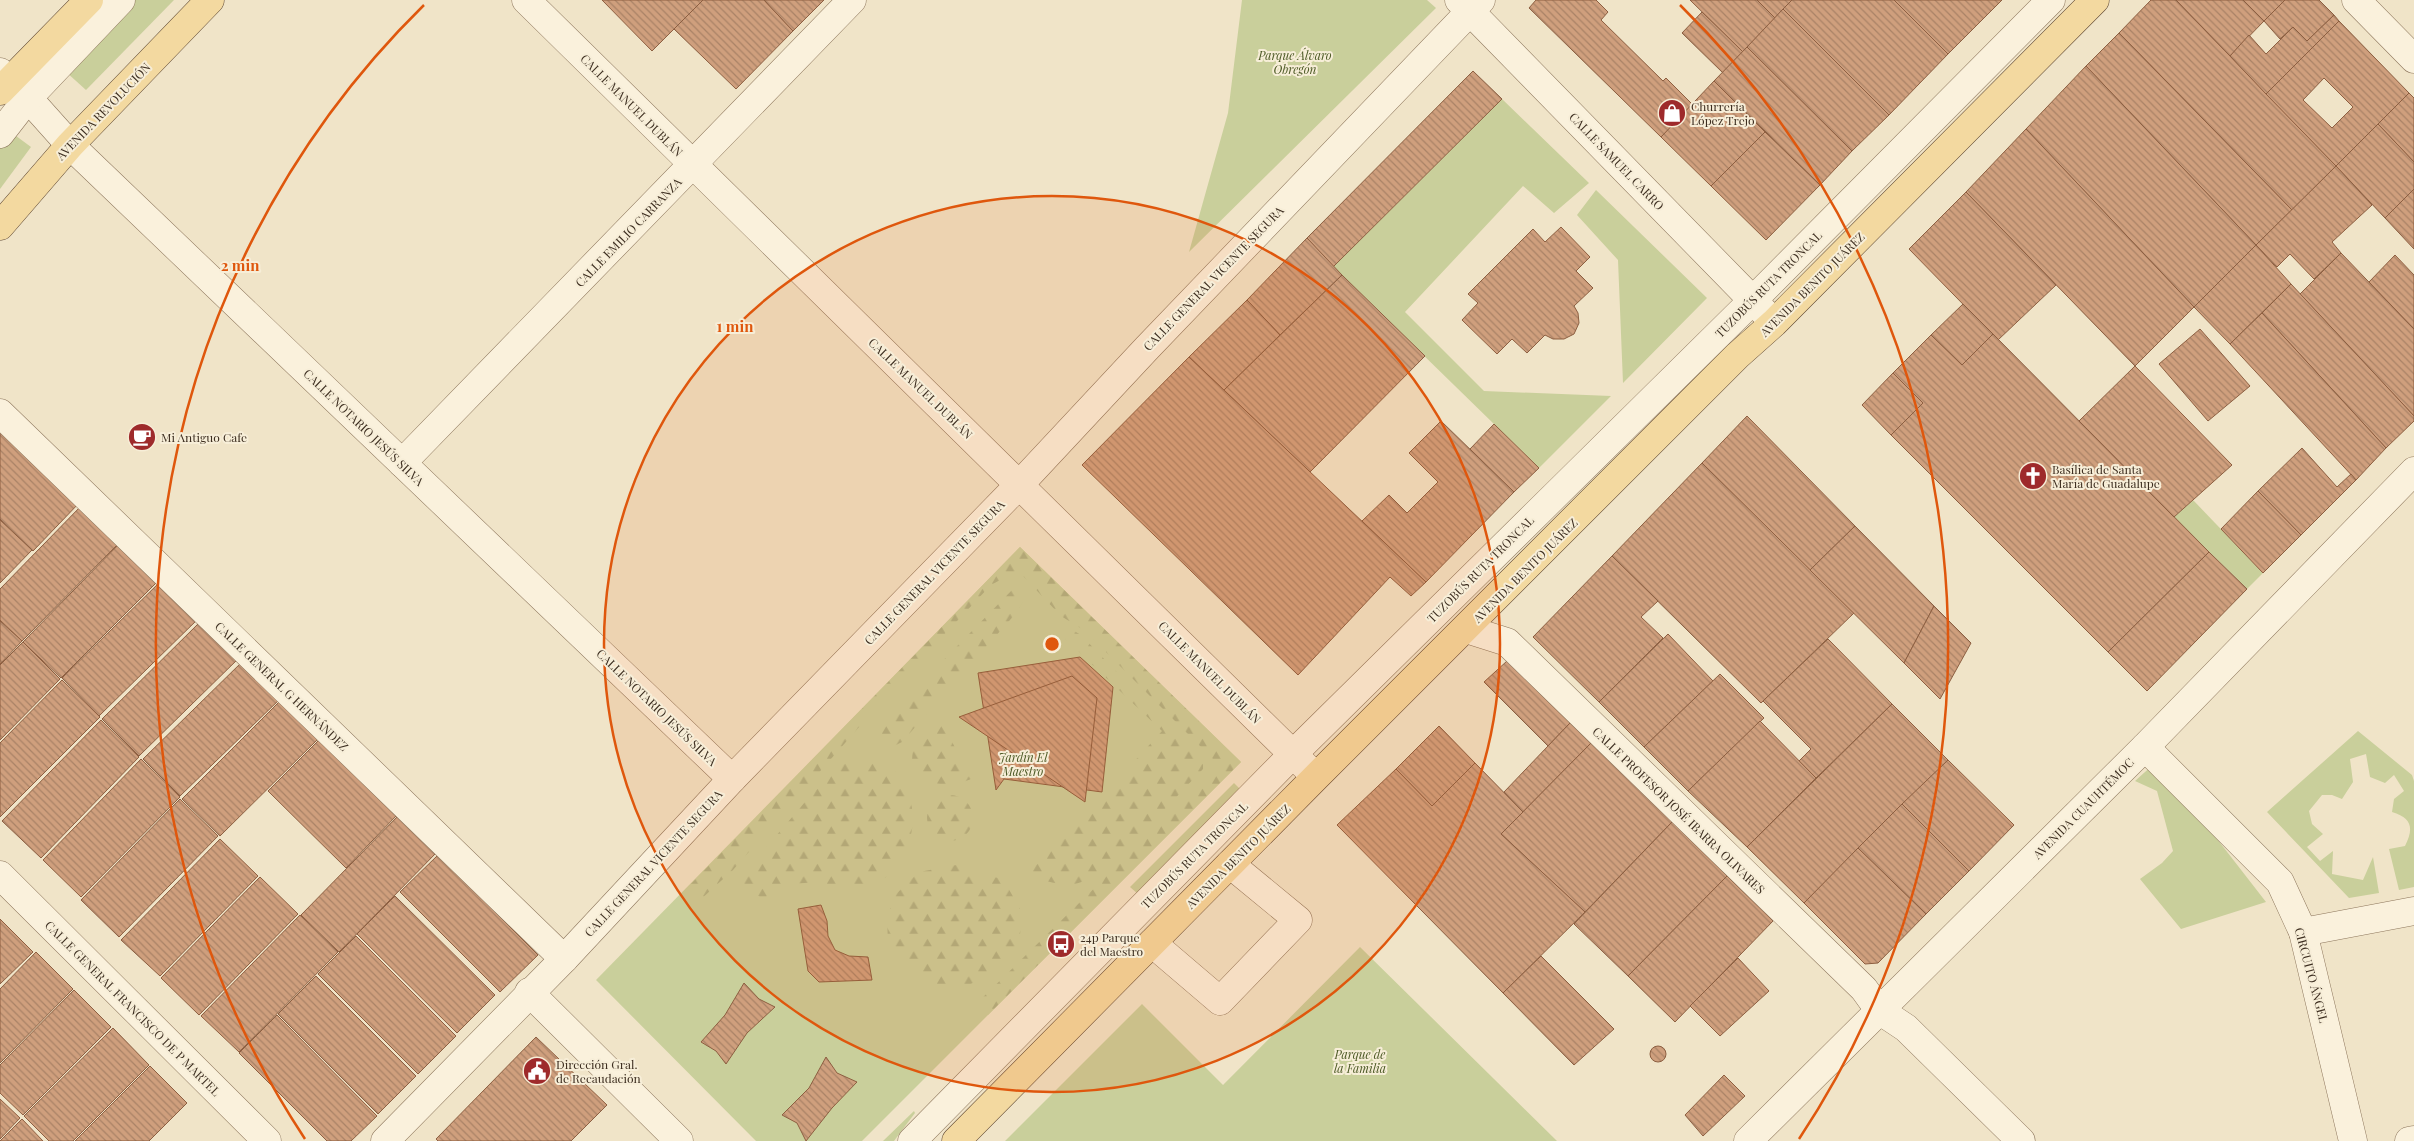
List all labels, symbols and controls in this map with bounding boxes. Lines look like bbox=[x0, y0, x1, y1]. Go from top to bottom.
park label: Parque Álvaro Obregón bbox=[1257, 47, 1332, 77]
street label: CALLE MANUEL DUBLÁN bbox=[577, 50, 687, 160]
street label: AVENIDA REVOLUCIÓN bbox=[52, 59, 154, 164]
shop icon: Churrería López Trejo bbox=[1657, 98, 1687, 128]
place label: Churrería López Trejo bbox=[1691, 98, 1755, 128]
street label: CALLE SAMUEL CARRO bbox=[1566, 109, 1668, 213]
street label: CALLE EMILIO CARRANZA bbox=[571, 174, 685, 290]
street label: CALLE GENERAL VICENTE SEGURA bbox=[1139, 202, 1287, 354]
street label: TUZOBÚS RUTA TRONCAL bbox=[1711, 227, 1825, 341]
street label: AVENIDA BENITO JUÁREZ bbox=[1756, 228, 1868, 340]
text: 2 min bbox=[221, 255, 260, 275]
text: 1 min bbox=[717, 316, 754, 336]
street label: CALLE MANUEL DUBLÁN bbox=[866, 334, 977, 442]
street label: CALLE NOTARIO JESÚS SILVA bbox=[300, 365, 428, 489]
cafe icon: Mi Antiguo Cafe bbox=[127, 422, 157, 452]
place label: Mi Antiguo Cafe bbox=[161, 429, 247, 445]
church icon: Basílica de Santa María de Guadalupe bbox=[2018, 461, 2048, 491]
place label: Basílica de Santa María de Guadalupe bbox=[2052, 461, 2160, 491]
street label: CALLE GENERAL VICENTE SEGURA bbox=[860, 496, 1008, 648]
street label: TUZOBÚS RUTA TRONCAL bbox=[1423, 512, 1537, 626]
street label: AVENIDA BENITO JUÁREZ bbox=[1469, 514, 1581, 626]
street label: CALLE MANUEL DUBLÁN bbox=[1155, 617, 1265, 727]
street label: CALLE GENERAL G HERNÁNDEZ bbox=[212, 618, 352, 754]
centre of rings bbox=[1043, 635, 1061, 653]
street label: CALLE NOTARIO JESÚS SILVA bbox=[593, 645, 721, 769]
street label: CALLE PROFESOR JOSÉ IBARRA OLIVARES bbox=[1589, 723, 1769, 897]
park label: Jardín El Maestro bbox=[999, 749, 1048, 779]
street label: AVENIDA CUAUHTÉMOC bbox=[2028, 754, 2137, 863]
street label: CALLE GENERAL VICENTE SEGURA bbox=[581, 786, 726, 940]
street label: TUZOBÚS RUTA TRONCAL bbox=[1137, 798, 1251, 912]
street label: AVENIDA BENITO JUÁREZ bbox=[1182, 800, 1294, 912]
street label: CALLE GENERAL FRANCISCO DE P MARTEL bbox=[42, 917, 224, 1099]
street label: CIRCUITO ÁNGEL bbox=[2292, 926, 2332, 1024]
bus stop icon: 24p Parque del Maestro bbox=[1046, 929, 1076, 959]
place label: 24p Parque del Maestro bbox=[1080, 929, 1144, 959]
park label: Parque de la Familia bbox=[1334, 1046, 1386, 1076]
public building icon: Dirección Gral. de Recaudación bbox=[522, 1056, 552, 1086]
place label: Dirección Gral. de Recaudación bbox=[556, 1056, 641, 1086]

